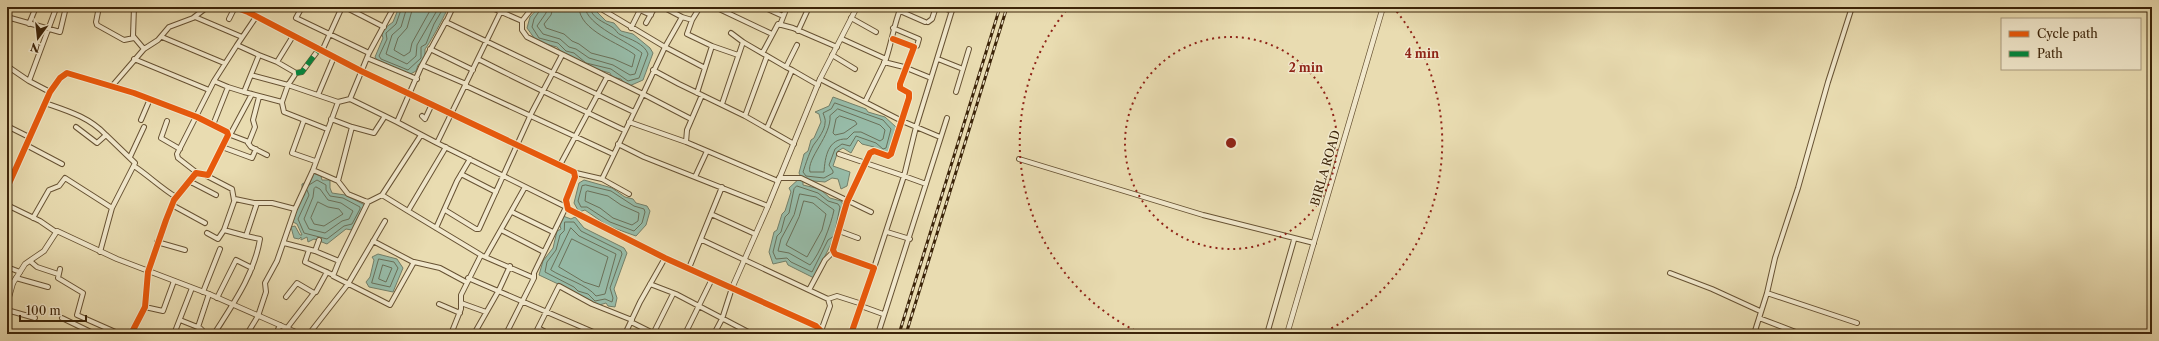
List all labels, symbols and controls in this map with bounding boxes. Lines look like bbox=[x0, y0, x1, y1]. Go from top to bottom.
north arrow bbox=[18, 18, 58, 58]
legend bbox=[2001, 18, 2141, 70]
text: Cycle path bbox=[2037, 26, 2098, 41]
text: N bbox=[29, 40, 42, 56]
text: 4 min bbox=[1405, 46, 1440, 61]
text: Path bbox=[2037, 46, 2063, 61]
text: 2 min bbox=[1289, 60, 1324, 75]
street label: BIRLA ROAD bbox=[1307, 128, 1343, 208]
centre of rings bbox=[1224, 136, 1238, 150]
scale bar bbox=[20, 297, 86, 323]
text: 100 m bbox=[26, 303, 61, 318]

